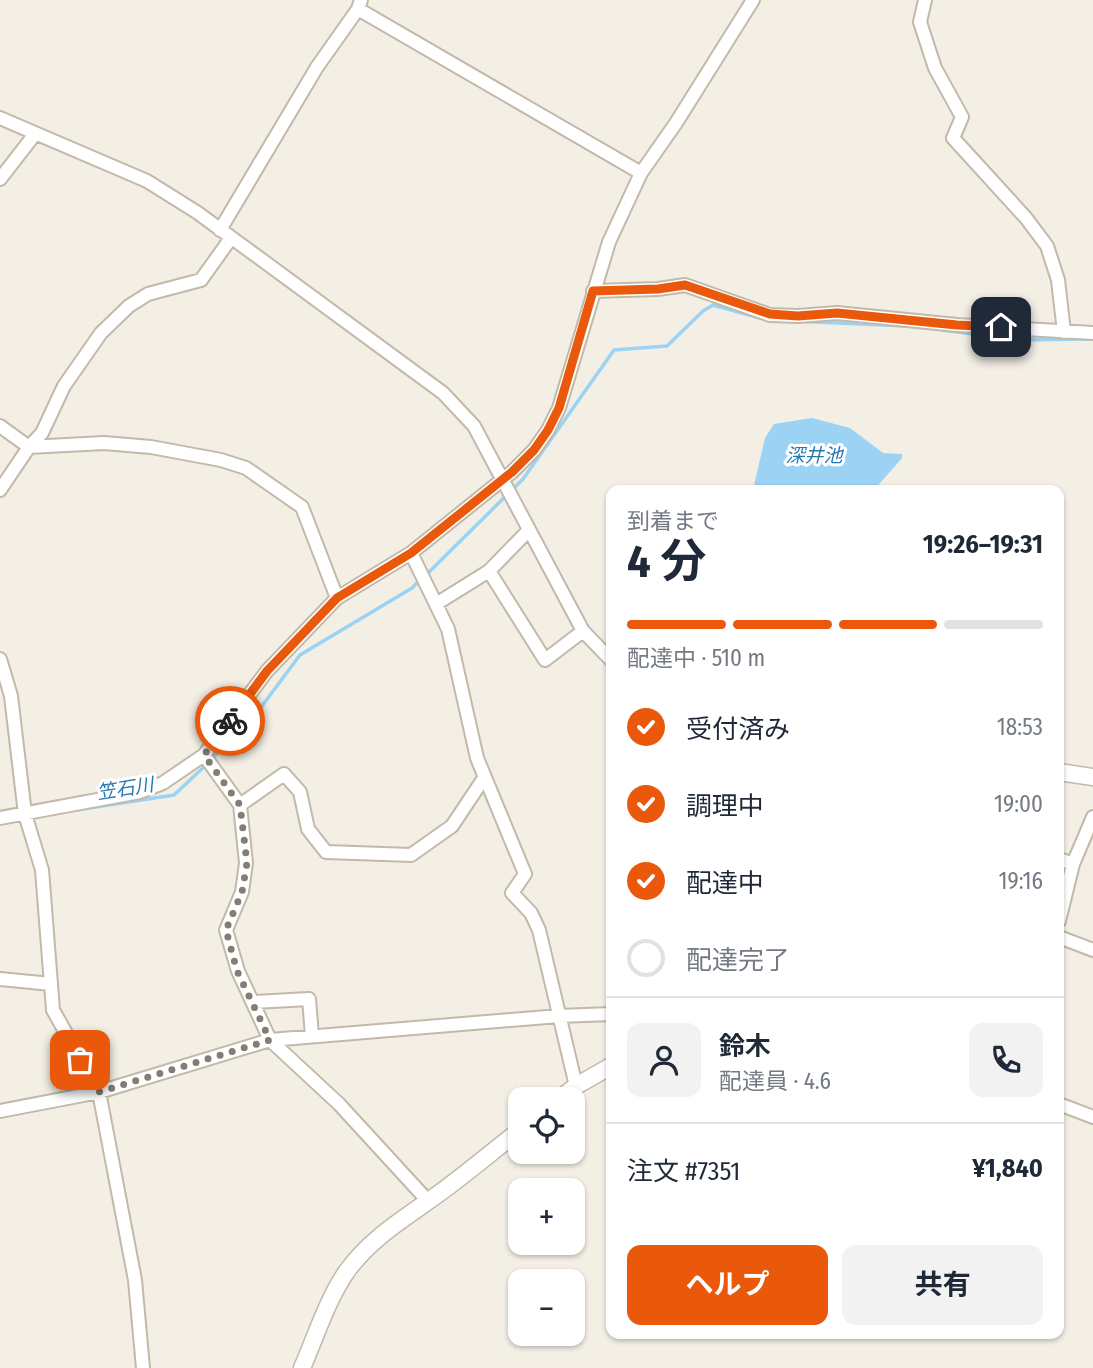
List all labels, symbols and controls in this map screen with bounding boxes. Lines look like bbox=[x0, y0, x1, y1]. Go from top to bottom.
pin bbox=[971, 297, 1031, 357]
icon: home bbox=[982, 308, 1020, 346]
water label: 深井池 bbox=[785, 444, 844, 467]
text: 到着まで bbox=[627, 507, 719, 535]
text: 19:26–19:31 bbox=[923, 529, 1043, 560]
text: 4 分 bbox=[627, 534, 706, 589]
text: 配達中 · 510 m bbox=[627, 644, 765, 672]
courier bbox=[195, 686, 265, 756]
icon: bike bbox=[211, 702, 249, 740]
icon: check bbox=[627, 708, 665, 746]
text: 18:53 bbox=[997, 713, 1043, 741]
text: 受付済み bbox=[686, 714, 790, 745]
water label: 笠石川 bbox=[95, 772, 157, 804]
icon: check bbox=[627, 785, 665, 823]
text: 19:00 bbox=[994, 790, 1043, 818]
text: 調理中 bbox=[686, 791, 764, 822]
icon: check bbox=[627, 862, 665, 900]
text: 19:16 bbox=[999, 867, 1043, 895]
text: 配達中 bbox=[686, 868, 764, 899]
text: 配達完了 bbox=[686, 945, 790, 976]
button: person bbox=[627, 1023, 701, 1097]
button: phone bbox=[969, 1023, 1043, 1097]
pin bbox=[50, 1030, 110, 1090]
text: 鈴木 bbox=[719, 1031, 771, 1062]
icon: bag bbox=[61, 1041, 99, 1079]
text: 配達員 · 4.6 bbox=[719, 1067, 831, 1095]
map controls bbox=[508, 1087, 585, 1346]
button: locate bbox=[508, 1087, 585, 1164]
text: ¥1,840 bbox=[972, 1153, 1043, 1184]
text: 注文 #7351 bbox=[627, 1156, 740, 1187]
button: + bbox=[508, 1178, 585, 1255]
button: ヘルプ bbox=[627, 1245, 828, 1325]
button: 共有 bbox=[842, 1245, 1043, 1325]
button: − bbox=[508, 1269, 585, 1346]

